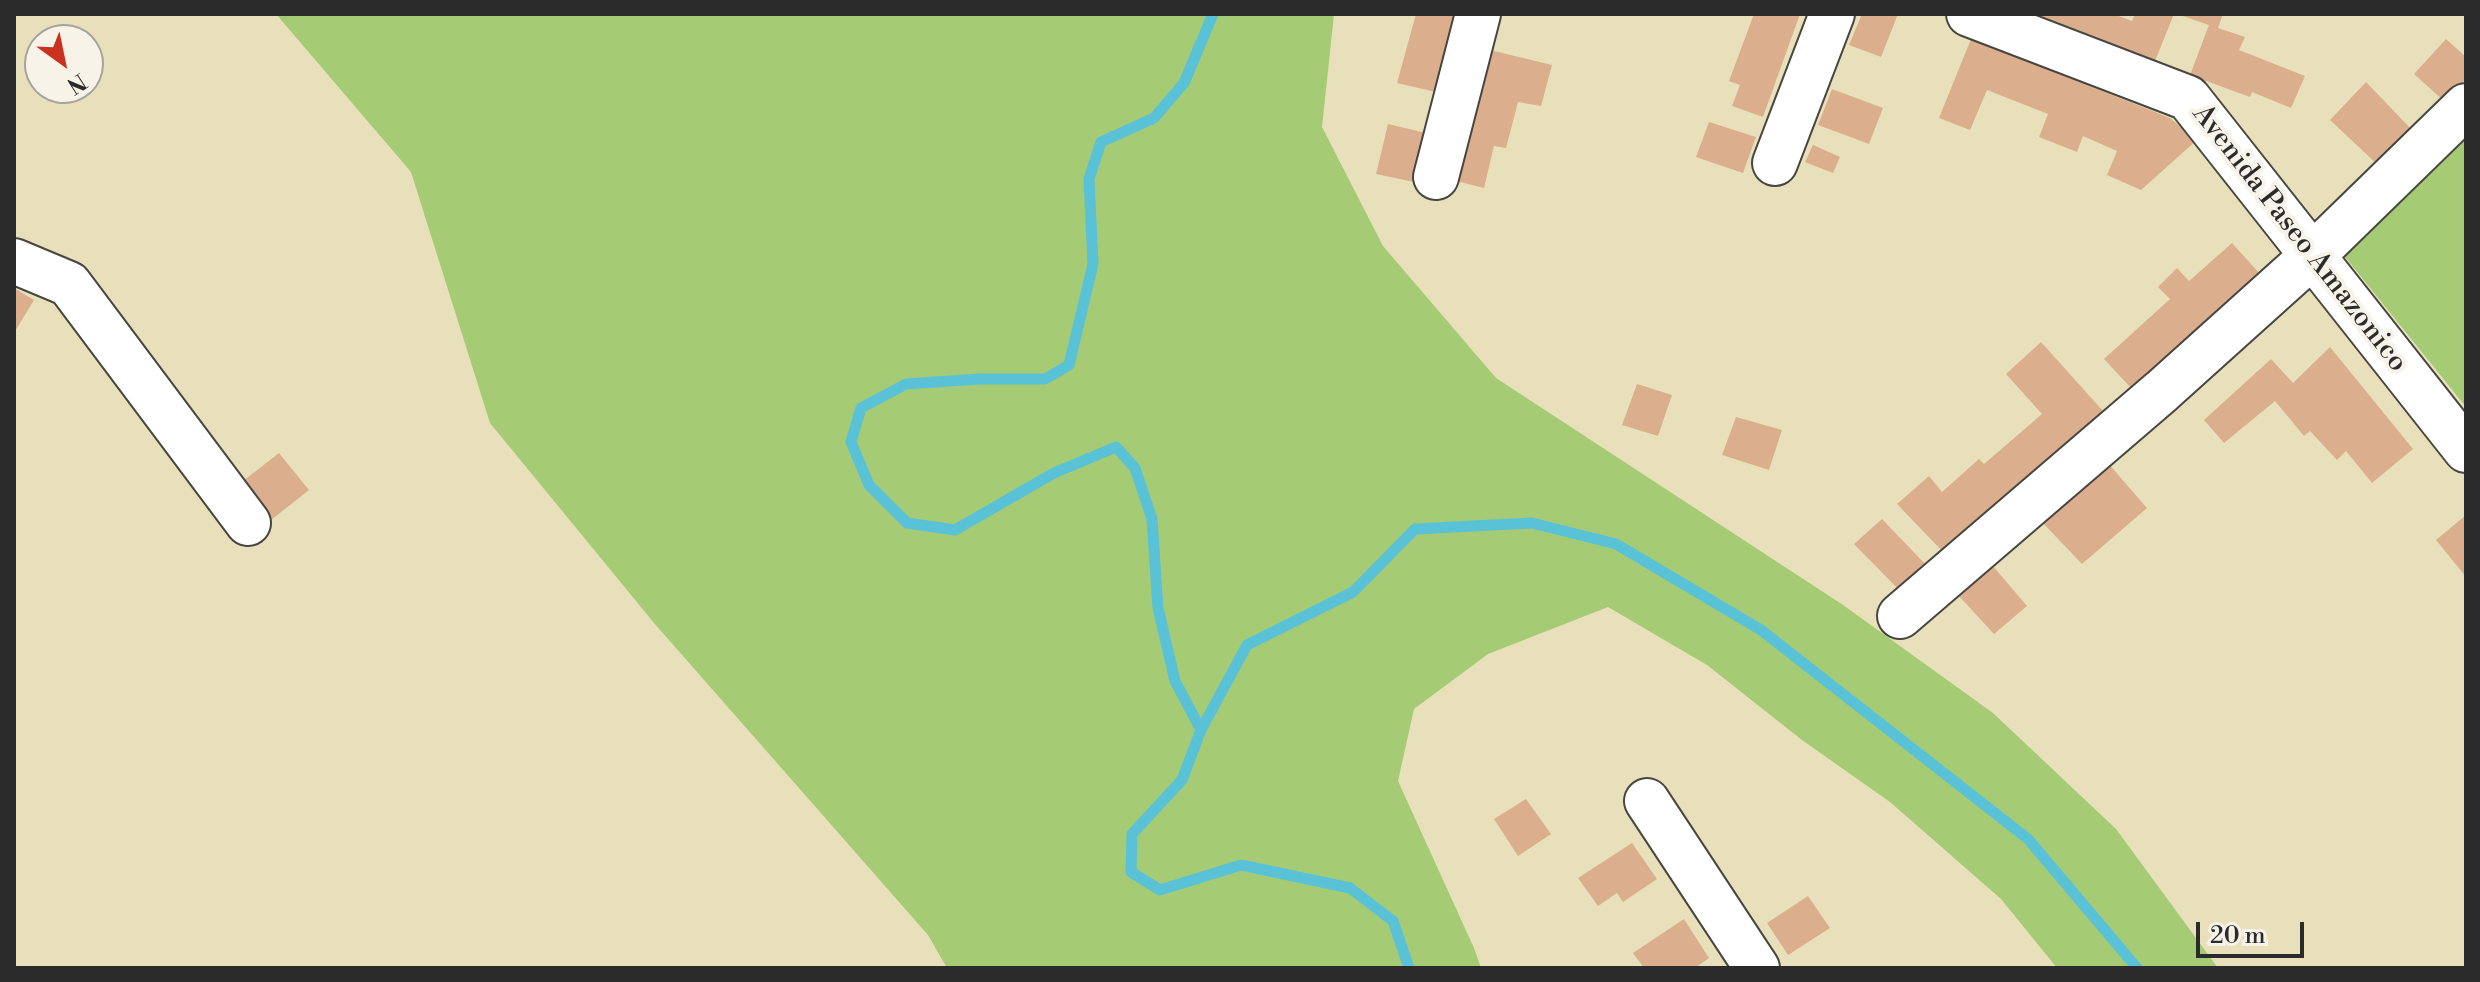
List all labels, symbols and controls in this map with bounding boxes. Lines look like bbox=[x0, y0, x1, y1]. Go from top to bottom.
north arrow bbox=[24, 24, 104, 104]
text: N bbox=[62, 67, 91, 99]
street label: Avenida Paseo Amazonico bbox=[2184, 99, 2414, 379]
scale bar bbox=[2200, 906, 2308, 956]
text: 20 m bbox=[2210, 921, 2266, 951]

